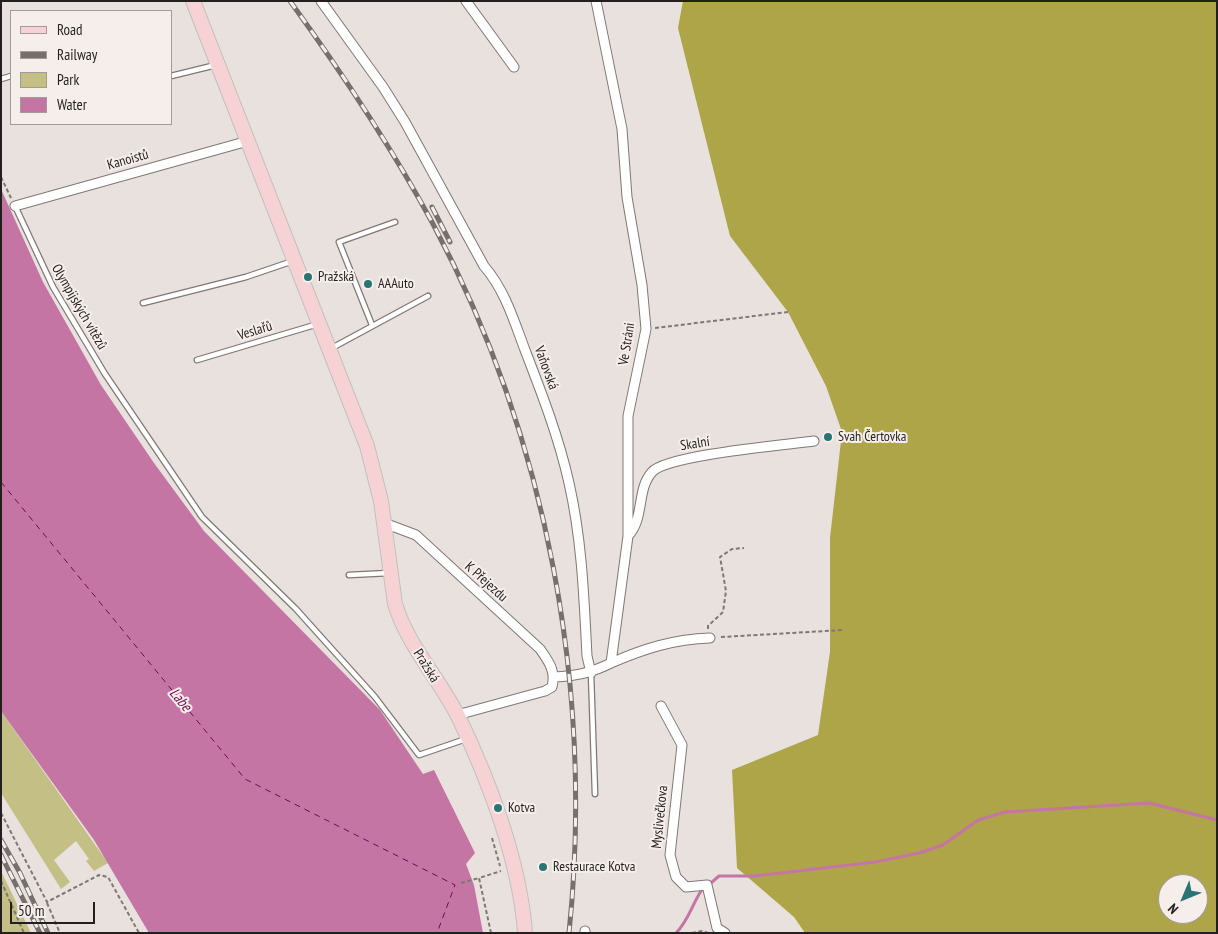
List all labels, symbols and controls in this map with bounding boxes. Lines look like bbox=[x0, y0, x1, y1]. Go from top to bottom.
legend bbox=[10, 10, 172, 125]
text: Road bbox=[57, 20, 83, 39]
text: Railway bbox=[57, 45, 97, 64]
text: Park bbox=[57, 70, 79, 89]
text: Water bbox=[57, 95, 87, 114]
street label: Kanoistů bbox=[105, 146, 151, 174]
street label: Olympijských vítězů bbox=[48, 261, 110, 353]
place label: Pražská bbox=[318, 269, 354, 285]
marker: Pražská bbox=[302, 271, 314, 283]
place label: AAAuto bbox=[378, 276, 414, 292]
marker: AAAuto bbox=[362, 278, 374, 290]
street label: Veslařů bbox=[236, 318, 274, 344]
street label: Ve Stráni bbox=[615, 321, 639, 367]
street label: Vaňovská bbox=[530, 344, 562, 392]
place label: Svah Čertovka bbox=[838, 429, 906, 445]
marker: Svah Čertovka bbox=[822, 431, 834, 443]
street label: Skalní bbox=[679, 433, 711, 455]
street label: K Přejezdu bbox=[461, 558, 511, 606]
street label: Pražská bbox=[409, 646, 443, 686]
water label: Labe bbox=[165, 685, 195, 715]
street label: Myslivečkova bbox=[648, 785, 672, 849]
place label: Kotva bbox=[508, 800, 535, 816]
marker: Kotva bbox=[492, 802, 504, 814]
place label: Restaurace Kotva bbox=[553, 859, 635, 875]
marker: Restaurace Kotva bbox=[537, 861, 549, 873]
north arrow bbox=[1158, 874, 1208, 924]
scale bar bbox=[12, 892, 98, 924]
text: N bbox=[1164, 900, 1182, 918]
text: 50 m bbox=[18, 901, 44, 920]

